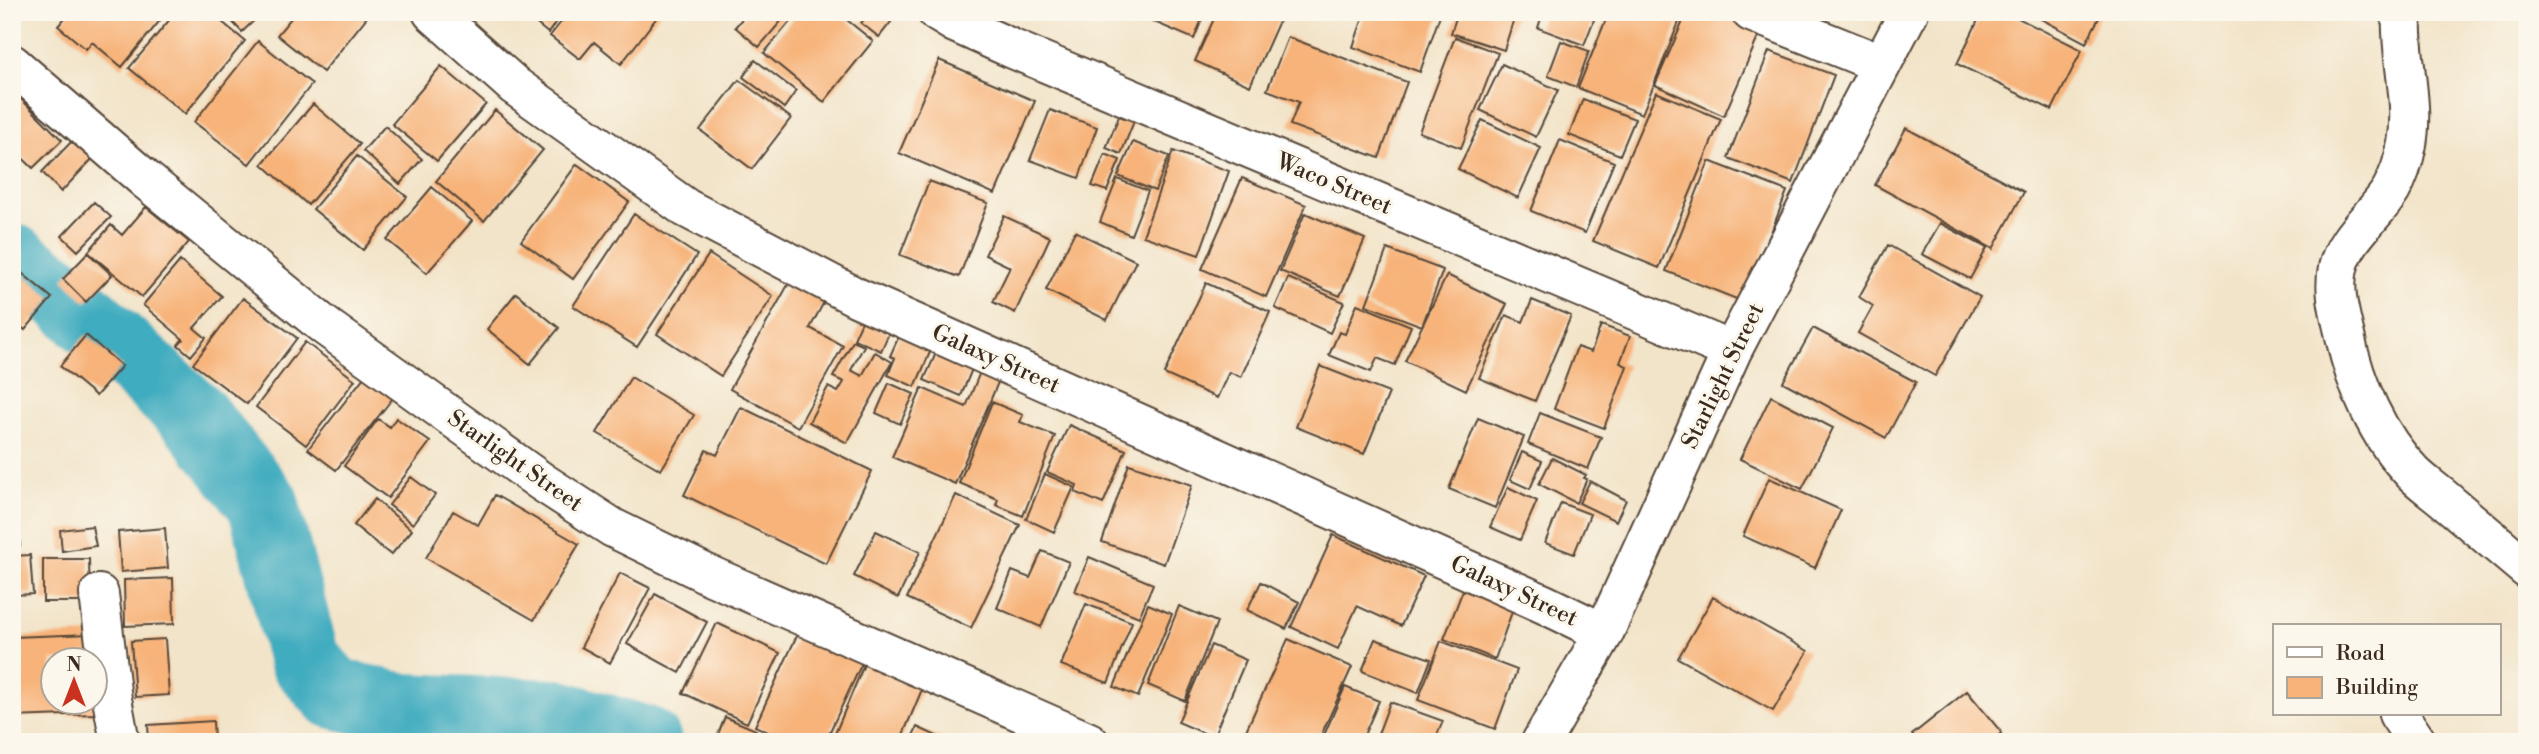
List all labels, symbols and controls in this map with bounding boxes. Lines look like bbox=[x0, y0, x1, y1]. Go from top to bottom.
street label: Waco Street bbox=[1271, 147, 1396, 221]
street label: Starlight Street bbox=[1676, 299, 1770, 453]
street label: Galaxy Street bbox=[928, 318, 1064, 400]
street label: Starlight Street bbox=[442, 404, 588, 518]
street label: Galaxy Street bbox=[1446, 549, 1582, 633]
legend bbox=[2273, 624, 2500, 716]
text: Road bbox=[2336, 641, 2385, 667]
north arrow bbox=[38, 646, 108, 716]
text: N bbox=[66, 653, 82, 677]
text: Building bbox=[2335, 675, 2418, 701]

